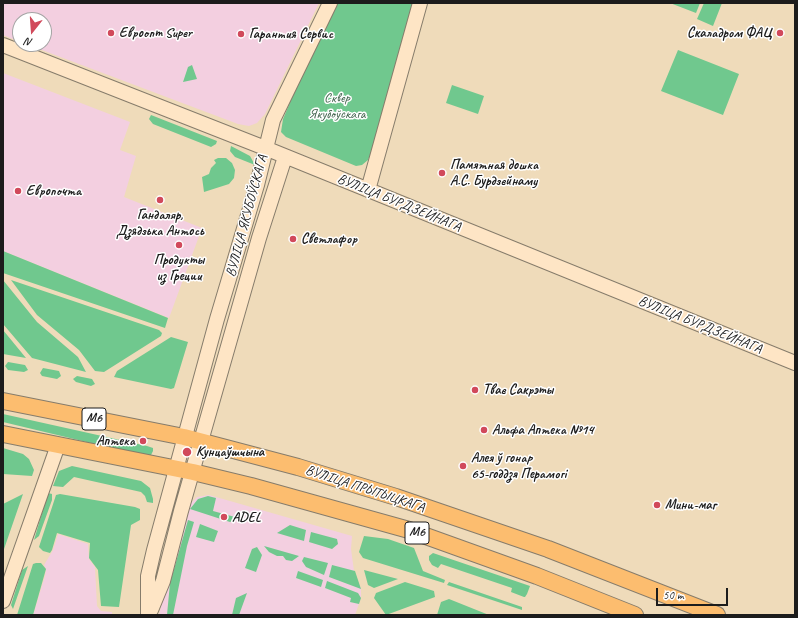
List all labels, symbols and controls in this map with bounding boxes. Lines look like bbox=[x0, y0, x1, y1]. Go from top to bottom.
north arrow bbox=[12, 12, 52, 52]
place label: Евроопт Super bbox=[119, 25, 192, 41]
place label: Скаладром ФАЦ bbox=[687, 25, 772, 41]
place label: Гарантия Сервис bbox=[249, 26, 333, 42]
marker: Евроопт Super bbox=[106, 28, 116, 38]
marker: Скаладром ФАЦ bbox=[775, 28, 785, 38]
marker: Гарантия Сервис bbox=[236, 29, 246, 39]
text: N bbox=[23, 35, 34, 50]
park label: Сквер Якубоўскага bbox=[309, 90, 365, 122]
street label: ВУЛІЦА ЯКУБОЎСКАГА bbox=[223, 153, 271, 279]
place label: Памятная дошка А.С. Бурдзейнаму bbox=[450, 157, 538, 190]
marker: Памятная дошка А.С. Бурдзейнаму bbox=[437, 168, 447, 178]
street label: ВУЛІЦА БУРДЗЕЙНАГА bbox=[335, 171, 463, 235]
place label: Европочта bbox=[26, 183, 81, 199]
marker: Европочта bbox=[13, 186, 23, 196]
marker: Гандаляр, Дзядзька Антось bbox=[155, 195, 165, 205]
place label: Гандаляр, Дзядзька Антось bbox=[116, 207, 204, 240]
place label: Светлафор bbox=[301, 231, 357, 247]
marker: Светлафор bbox=[288, 234, 298, 244]
marker: Продукты из Греции bbox=[174, 240, 184, 250]
place label: Продукты из Греции bbox=[154, 252, 204, 284]
street label: ВУЛІЦА БУРДЗЕЙНАГА bbox=[636, 293, 764, 357]
place label: Твае Сакрэты bbox=[483, 382, 553, 398]
marker: Твае Сакрэты bbox=[470, 385, 480, 395]
road number: М6 bbox=[82, 408, 106, 430]
place label: Альфа Аптека №14 bbox=[492, 422, 594, 438]
marker: Альфа Аптека №14 bbox=[479, 425, 489, 435]
place label: Аптека bbox=[96, 433, 135, 449]
marker: Аптека bbox=[138, 436, 148, 446]
place label: Кунцаўшчына bbox=[196, 444, 264, 460]
marker: Кунцаўшчына bbox=[181, 446, 193, 458]
place label: Алея ў гонар 65-годдзя Перамогі bbox=[471, 450, 566, 482]
marker: Алея ў гонар 65-годдзя Перамогі bbox=[458, 461, 468, 471]
street label: ВУЛІЦА ПРЫТЫЦКАГА bbox=[303, 462, 427, 516]
place label: Мини-маг bbox=[665, 497, 716, 513]
marker: Мини-маг bbox=[652, 500, 662, 510]
place label: ADEL bbox=[232, 509, 261, 525]
marker: ADEL bbox=[219, 512, 229, 522]
road number: М6 bbox=[405, 522, 429, 544]
scale bar bbox=[658, 580, 730, 606]
text: 50 m bbox=[663, 587, 683, 603]

